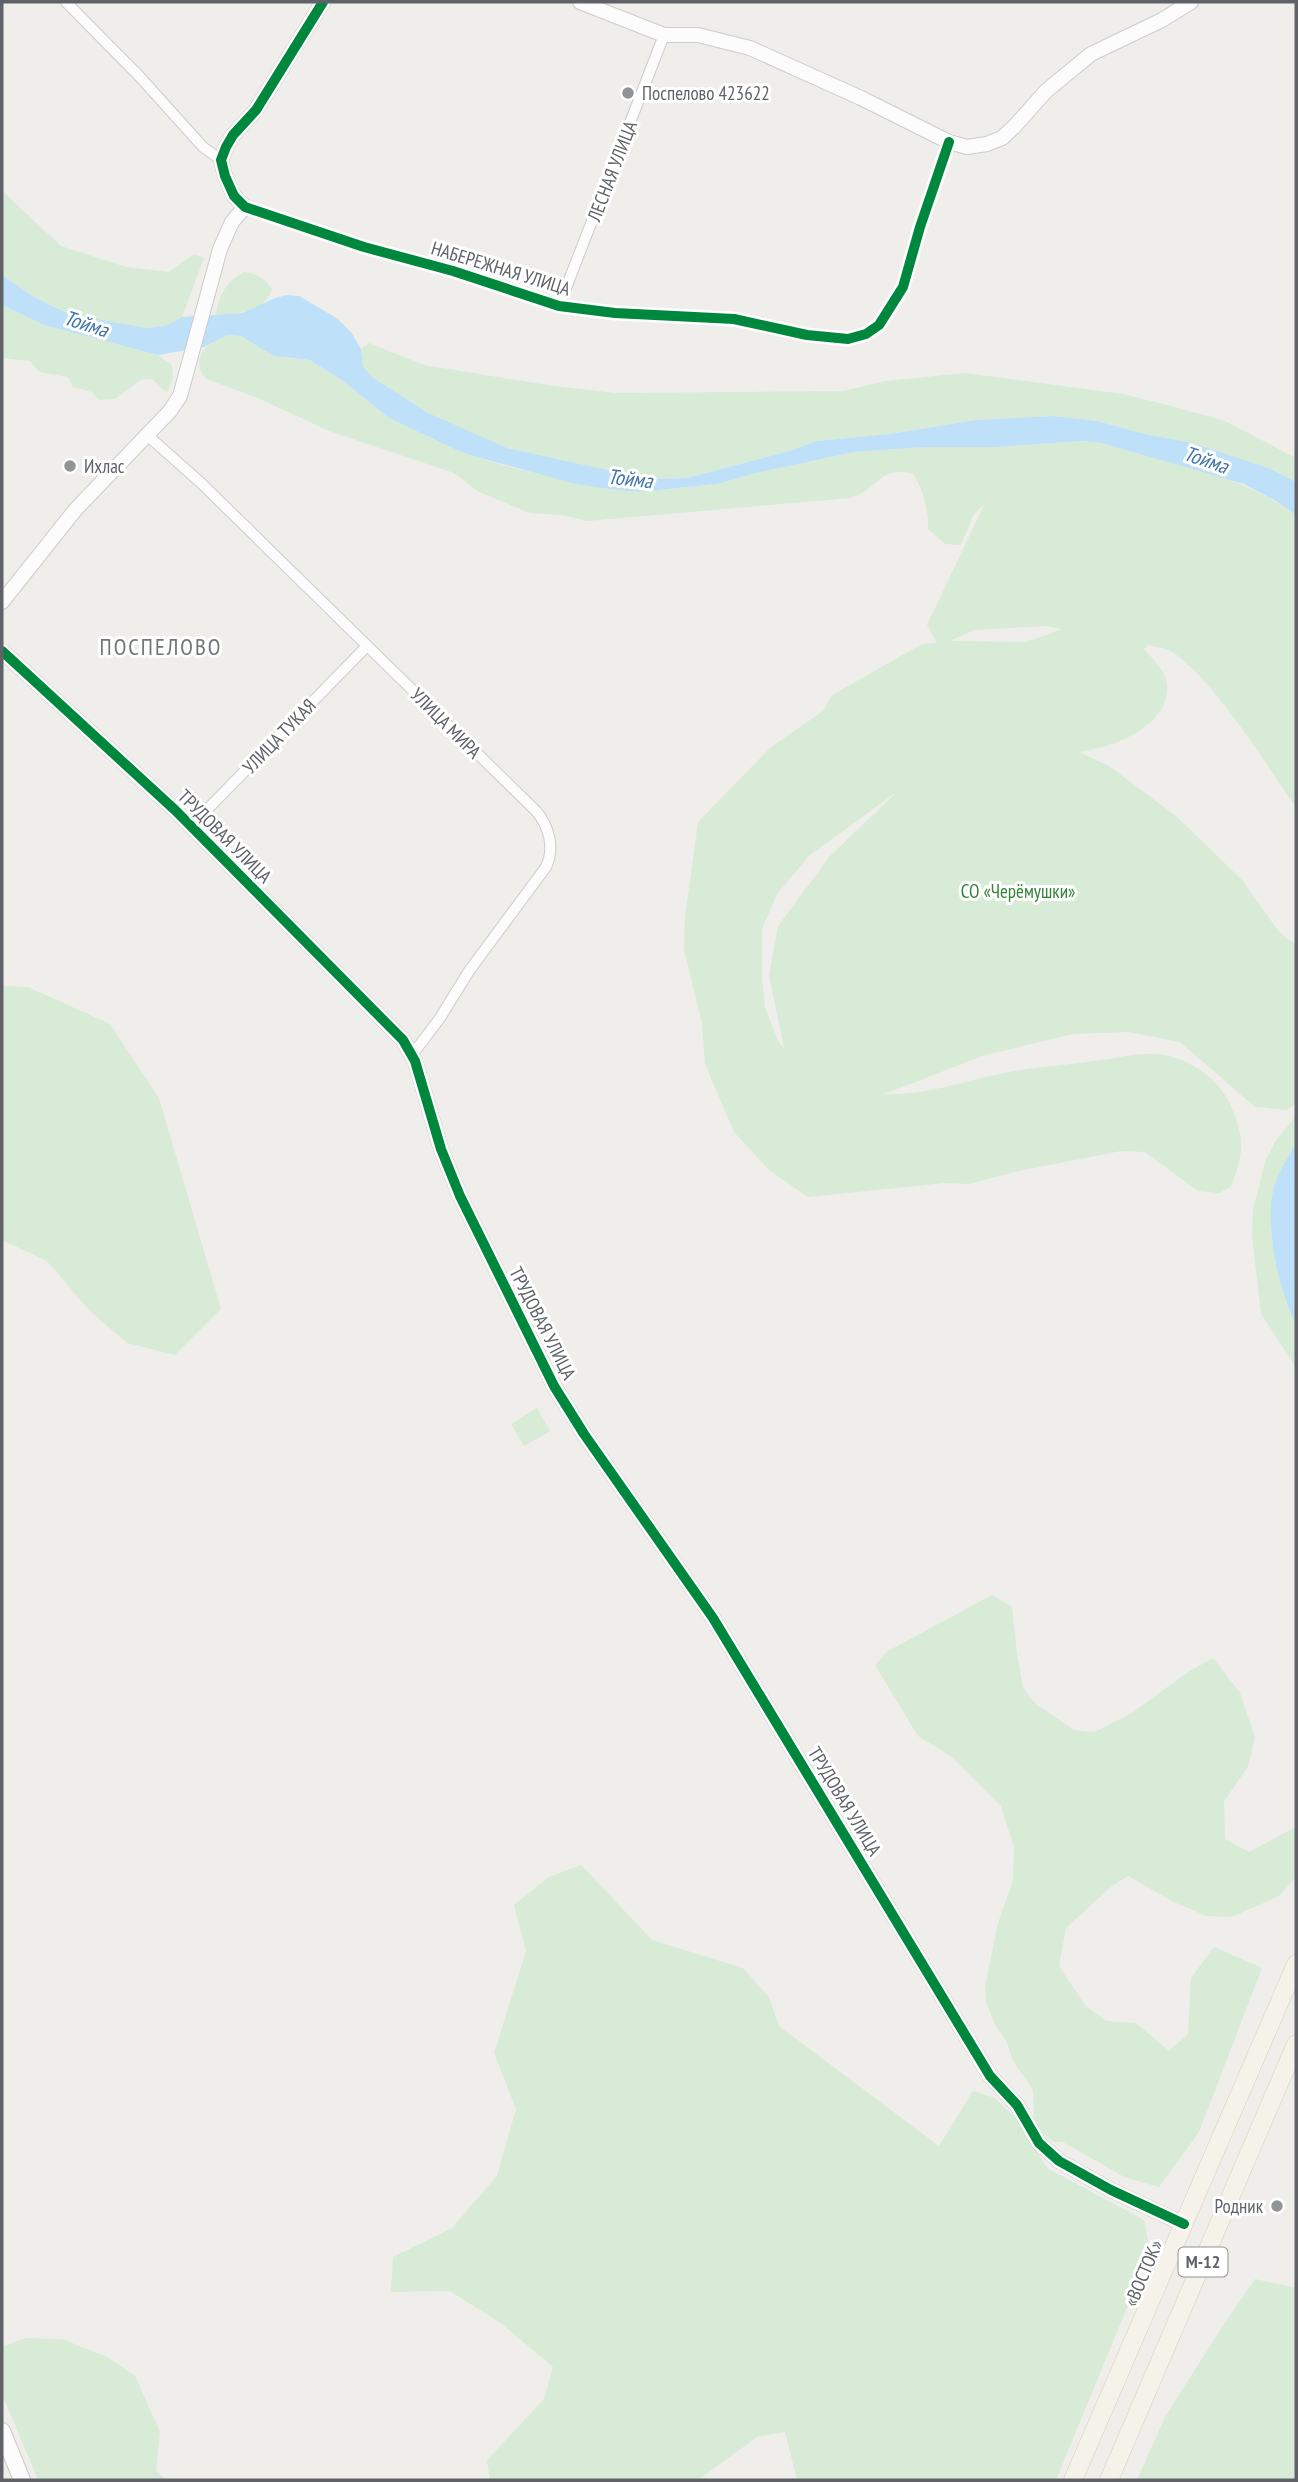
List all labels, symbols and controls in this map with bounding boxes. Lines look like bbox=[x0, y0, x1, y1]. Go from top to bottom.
place label: Поспелово 423622 bbox=[642, 81, 770, 105]
marker: Поспелово 423622 bbox=[620, 85, 636, 101]
street label: ЛЕСНАЯ УЛИЦА bbox=[582, 117, 642, 226]
street label: НАБЕРЕЖНАЯ УЛИЦА bbox=[429, 235, 573, 301]
water label: Тойма bbox=[61, 304, 113, 344]
water label: Тойма bbox=[1181, 439, 1233, 480]
place label: Ихлас bbox=[84, 454, 125, 478]
marker: Ихлас bbox=[62, 458, 78, 474]
water label: Тойма bbox=[606, 463, 655, 494]
district label: ПОСПЕЛОВО bbox=[100, 632, 222, 661]
street label: УЛИЦА МИРА bbox=[406, 683, 486, 763]
street label: УЛИЦА ТУКАЯ bbox=[237, 694, 321, 778]
street label: ТРУДОВАЯ УЛИЦА bbox=[173, 784, 277, 888]
park label: СО «Черёмушки» bbox=[961, 879, 1075, 903]
street label: ТРУДОВАЯ УЛИЦА bbox=[504, 1263, 582, 1383]
street label: ТРУДОВАЯ УЛИЦА bbox=[803, 1742, 887, 1860]
place label: Родник bbox=[1214, 2194, 1264, 2218]
marker: Родник bbox=[1269, 2198, 1285, 2214]
street label: «ВОСТОК» bbox=[1118, 2236, 1168, 2310]
road number: М-12 bbox=[1178, 2248, 1228, 2276]

